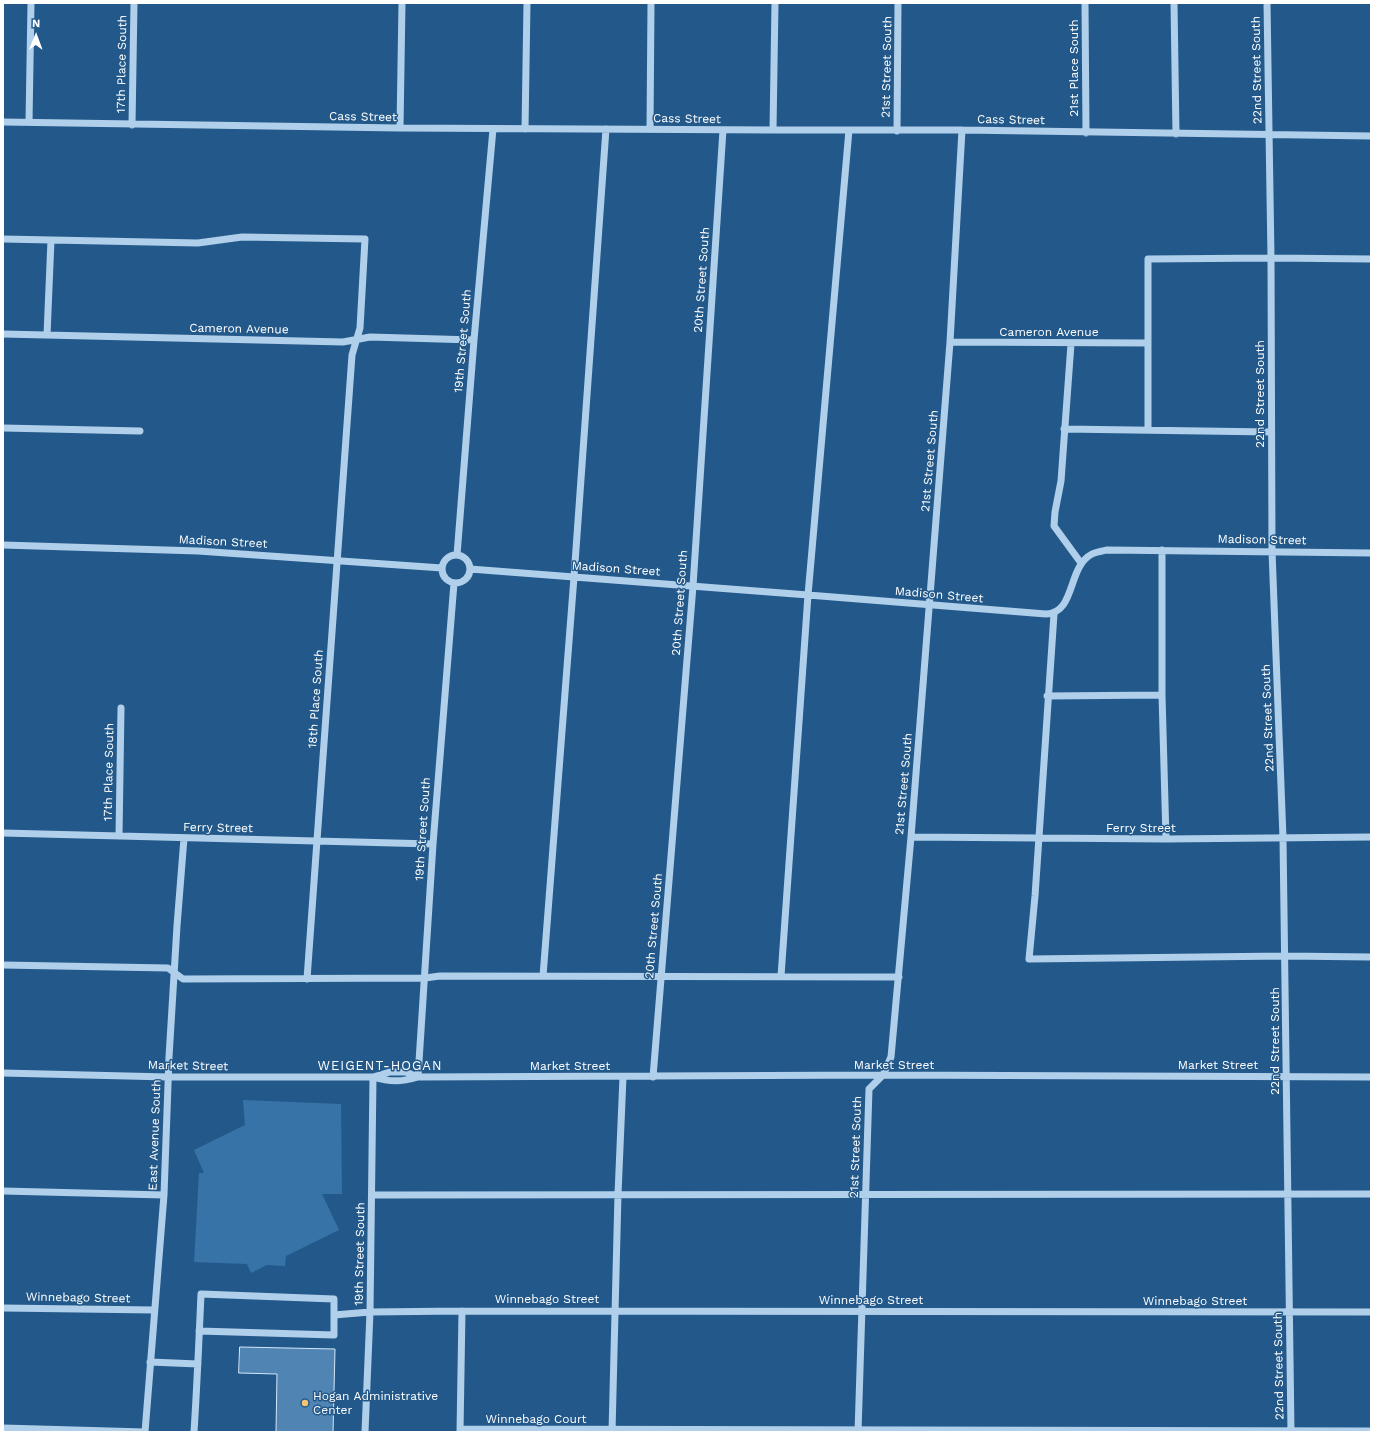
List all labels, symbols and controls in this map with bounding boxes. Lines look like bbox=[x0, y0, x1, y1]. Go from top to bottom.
street label: 17th Place South bbox=[114, 15, 130, 113]
north arrow bbox=[16, 16, 56, 56]
street label: 21st Street South bbox=[879, 16, 895, 118]
street label: 22nd Street South bbox=[1249, 16, 1265, 124]
text: N bbox=[32, 17, 40, 30]
street label: 21st Place South bbox=[1067, 19, 1081, 117]
street label: Cass Street bbox=[329, 109, 397, 125]
street label: Cass Street bbox=[653, 111, 721, 127]
street label: Cass Street bbox=[977, 112, 1045, 128]
street label: 20th Street South bbox=[691, 227, 713, 333]
street label: 19th Street South bbox=[451, 289, 475, 393]
street label: Cameron Avenue bbox=[189, 321, 289, 337]
street label: Cameron Avenue bbox=[999, 325, 1099, 339]
street label: 22nd Street South bbox=[1253, 340, 1267, 448]
street label: 21st Street South bbox=[918, 410, 942, 512]
street label: Madison Street bbox=[178, 532, 268, 552]
street label: Madison Street bbox=[1217, 532, 1307, 548]
street label: 20th Street South bbox=[669, 550, 691, 656]
street label: Madison Street bbox=[571, 559, 661, 579]
street label: Madison Street bbox=[894, 584, 984, 606]
street label: 18th Place South bbox=[305, 649, 327, 749]
street label: 22nd Street South bbox=[1259, 664, 1277, 772]
street label: 17th Place South bbox=[101, 723, 117, 821]
street label: 21st Street South bbox=[892, 733, 916, 835]
street label: 19th Street South bbox=[412, 777, 434, 881]
street label: Ferry Street bbox=[183, 820, 253, 836]
street label: Ferry Street bbox=[1106, 821, 1176, 835]
street label: 20th Street South bbox=[642, 873, 666, 979]
street label: 22nd Street South bbox=[1268, 987, 1282, 1095]
street label: Market Street bbox=[148, 1058, 228, 1074]
district label: WEIGENT-HOGAN bbox=[318, 1058, 442, 1074]
street label: Market Street bbox=[854, 1058, 934, 1072]
street label: Market Street bbox=[1178, 1058, 1258, 1072]
street label: Market Street bbox=[530, 1059, 610, 1073]
street label: East Avenue South bbox=[146, 1079, 164, 1191]
street label: 21st Street South bbox=[847, 1096, 865, 1198]
street label: 19th Street South bbox=[352, 1202, 368, 1306]
street label: Winnebago Street bbox=[26, 1290, 130, 1306]
street label: Winnebago Street bbox=[495, 1292, 599, 1306]
street label: Winnebago Street bbox=[819, 1293, 923, 1307]
street label: Winnebago Street bbox=[1143, 1294, 1247, 1308]
street label: 22nd Street South bbox=[1271, 1312, 1287, 1420]
place label: Hogan Administrative Center bbox=[313, 1389, 438, 1417]
marker: Hogan Administrative Center bbox=[300, 1398, 310, 1408]
street label: Winnebago Court bbox=[486, 1412, 586, 1426]

